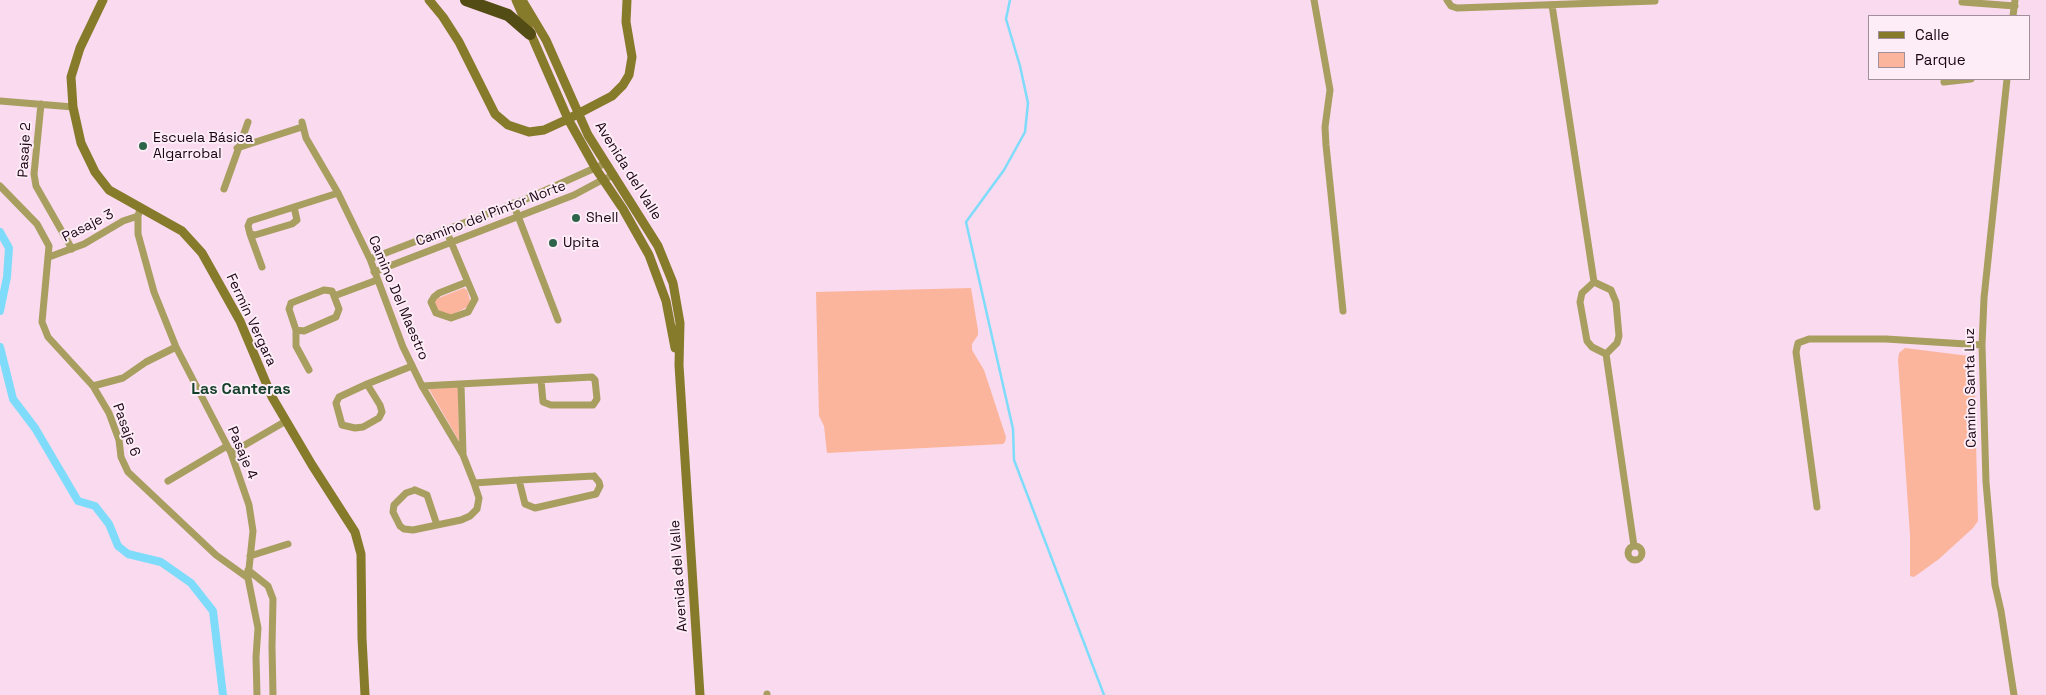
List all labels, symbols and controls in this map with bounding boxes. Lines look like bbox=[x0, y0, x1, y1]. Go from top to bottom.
legend bbox=[1868, 15, 2031, 80]
text: Calle bbox=[1915, 25, 1950, 44]
text: Parque bbox=[1915, 50, 1966, 69]
street label: Avenida del Valle bbox=[591, 119, 665, 223]
street label: Pasaje 2 bbox=[15, 122, 35, 178]
place label: Escuela Básica Algarrobal bbox=[153, 130, 253, 162]
marker: Escuela Básica Algarrobal bbox=[137, 140, 149, 152]
street label: Camino del Pintor Norte bbox=[414, 178, 568, 250]
street label: Pasaje 3 bbox=[59, 206, 117, 246]
place label: Shell bbox=[586, 210, 618, 226]
marker: Shell bbox=[570, 212, 582, 224]
street label: Camino Del Maestro bbox=[364, 233, 432, 363]
place label: Upita bbox=[563, 235, 599, 251]
marker: Upita bbox=[547, 237, 559, 249]
street label: Fermín Vergara bbox=[222, 271, 280, 369]
street label: Camino Santa Luz bbox=[1962, 328, 1980, 448]
district label: Las Canteras bbox=[191, 380, 291, 400]
street label: Pasaje 6 bbox=[109, 401, 143, 459]
street label: Pasaje 4 bbox=[223, 424, 261, 482]
street label: Avenida del Valle bbox=[667, 519, 691, 633]

